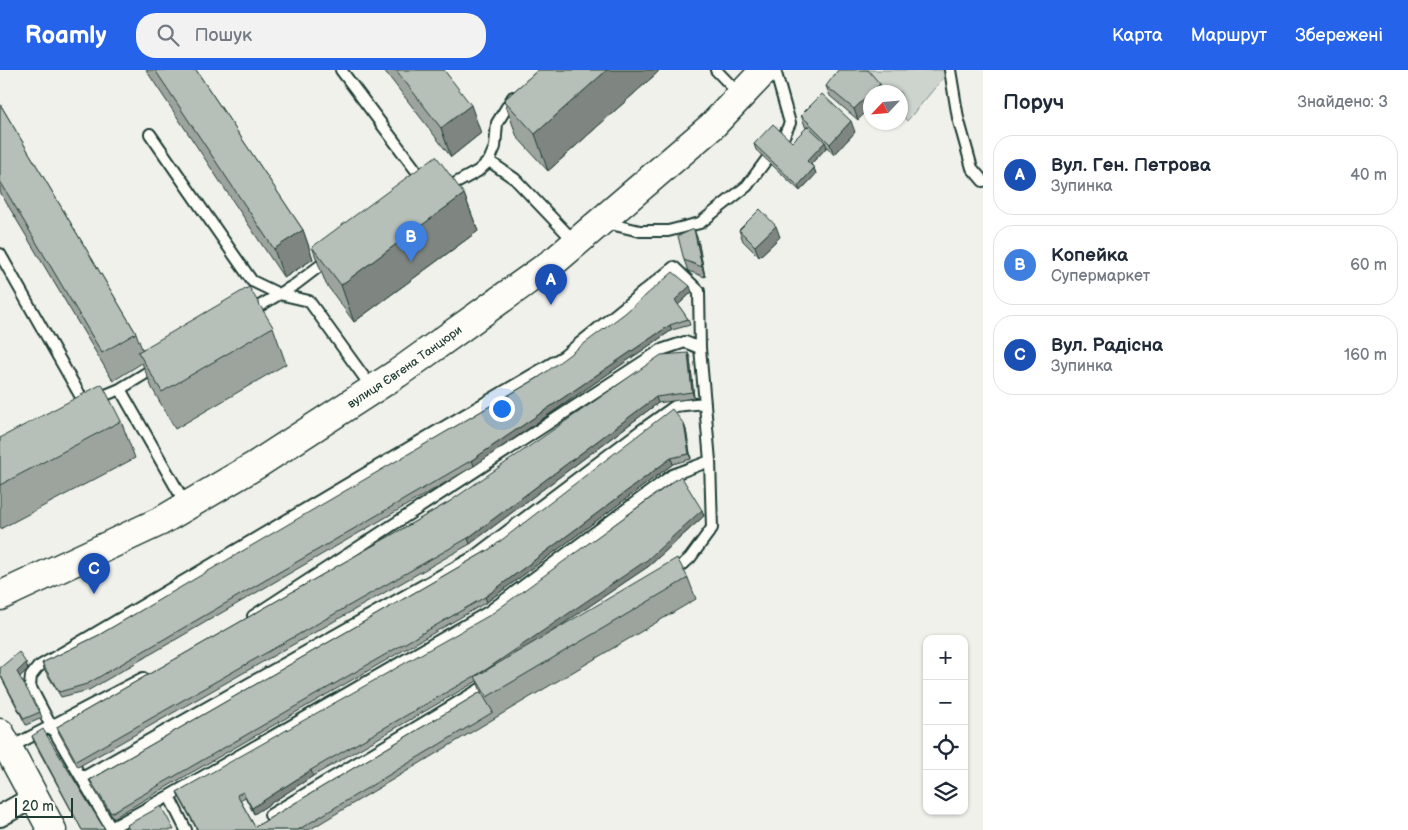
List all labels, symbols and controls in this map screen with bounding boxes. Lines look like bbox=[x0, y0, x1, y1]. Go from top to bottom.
search box bbox=[136, 13, 486, 58]
text: Roamly bbox=[25, 21, 106, 50]
icon: search bbox=[154, 21, 182, 49]
text: Пошук bbox=[194, 24, 252, 47]
text: Карта bbox=[1112, 25, 1163, 46]
text: Маршрут bbox=[1191, 25, 1267, 46]
text: Збережені bbox=[1295, 25, 1383, 46]
north arrow bbox=[863, 85, 908, 130]
text: Поруч bbox=[1003, 90, 1064, 115]
text: Знайдено: 3 bbox=[1298, 93, 1388, 112]
text: Вул. Ген. Петрова bbox=[1051, 154, 1211, 177]
text: A bbox=[1015, 166, 1025, 185]
text: 40 m bbox=[1350, 166, 1387, 185]
text: Зупинка bbox=[1051, 177, 1113, 196]
pin: B bbox=[395, 221, 427, 262]
text: Копейка bbox=[1051, 244, 1128, 267]
text: B bbox=[1014, 256, 1026, 275]
text: 60 m bbox=[1350, 256, 1387, 275]
pin: A bbox=[535, 264, 567, 305]
text: Супермаркет bbox=[1051, 267, 1150, 286]
street label: вулиця Євгена Танцюри bbox=[345, 323, 465, 412]
text: Вул. Радісна bbox=[1051, 334, 1163, 357]
text: C bbox=[1014, 346, 1026, 365]
text: 160 m bbox=[1344, 346, 1387, 365]
text: Зупинка bbox=[1051, 357, 1113, 376]
your location bbox=[489, 396, 515, 422]
pin: C bbox=[78, 553, 110, 594]
map controls bbox=[923, 635, 968, 815]
button: + bbox=[923, 635, 968, 680]
button: − bbox=[923, 680, 968, 725]
button: locate bbox=[923, 725, 968, 770]
button: layers bbox=[923, 770, 968, 815]
scale bar bbox=[15, 795, 72, 818]
text: 20 m bbox=[22, 798, 54, 815]

